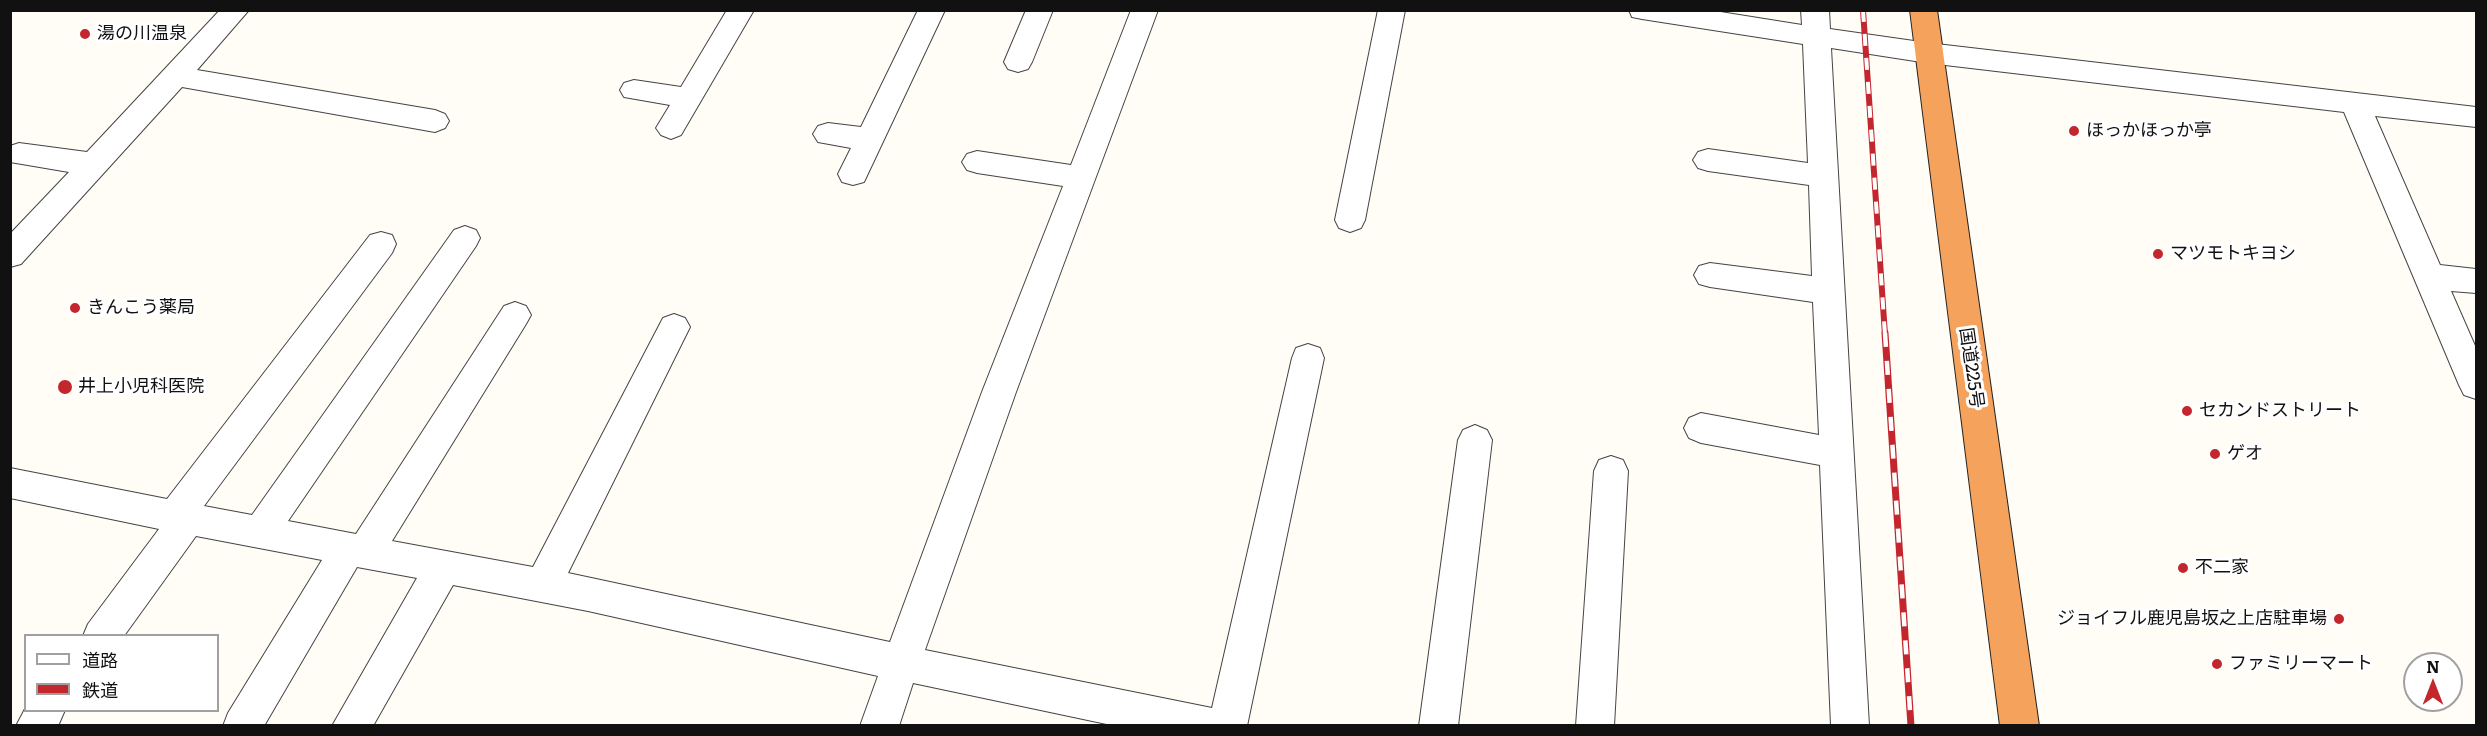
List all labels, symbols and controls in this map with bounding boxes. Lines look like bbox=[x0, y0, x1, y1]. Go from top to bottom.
place label: 湯の川温泉 bbox=[97, 23, 187, 45]
marker: 湯の川温泉 bbox=[78, 27, 92, 41]
place label: ほっかほっか亭 bbox=[2086, 120, 2212, 142]
marker: ほっかほっか亭 bbox=[2067, 124, 2081, 138]
place label: マツモトキヨシ bbox=[2170, 243, 2296, 265]
marker: マツモトキヨシ bbox=[2151, 247, 2165, 261]
place label: きんこう薬局 bbox=[87, 297, 195, 319]
marker: きんこう薬局 bbox=[68, 301, 82, 315]
street label: 国道225号 bbox=[1955, 326, 1987, 410]
place label: 井上小児科医院 bbox=[78, 376, 204, 398]
marker: 井上小児科医院 bbox=[56, 378, 74, 396]
place label: セカンドストリート bbox=[2199, 400, 2361, 422]
marker: セカンドストリート bbox=[2180, 404, 2194, 418]
place label: ゲオ bbox=[2227, 443, 2263, 465]
marker: ゲオ bbox=[2208, 447, 2222, 461]
place label: 不二家 bbox=[2195, 557, 2249, 579]
marker: 不二家 bbox=[2176, 561, 2190, 575]
place label: ジョイフル鹿児島坂之上店駐車場 bbox=[2057, 608, 2327, 630]
marker: ジョイフル鹿児島坂之上店駐車場 bbox=[2332, 612, 2346, 626]
legend bbox=[24, 634, 219, 712]
text: 道路 bbox=[82, 646, 118, 673]
north arrow bbox=[2403, 652, 2463, 712]
place label: ファミリーマート bbox=[2229, 653, 2373, 675]
text: N bbox=[2426, 654, 2440, 678]
marker: ファミリーマート bbox=[2210, 657, 2224, 671]
text: 鉄道 bbox=[82, 676, 118, 703]

